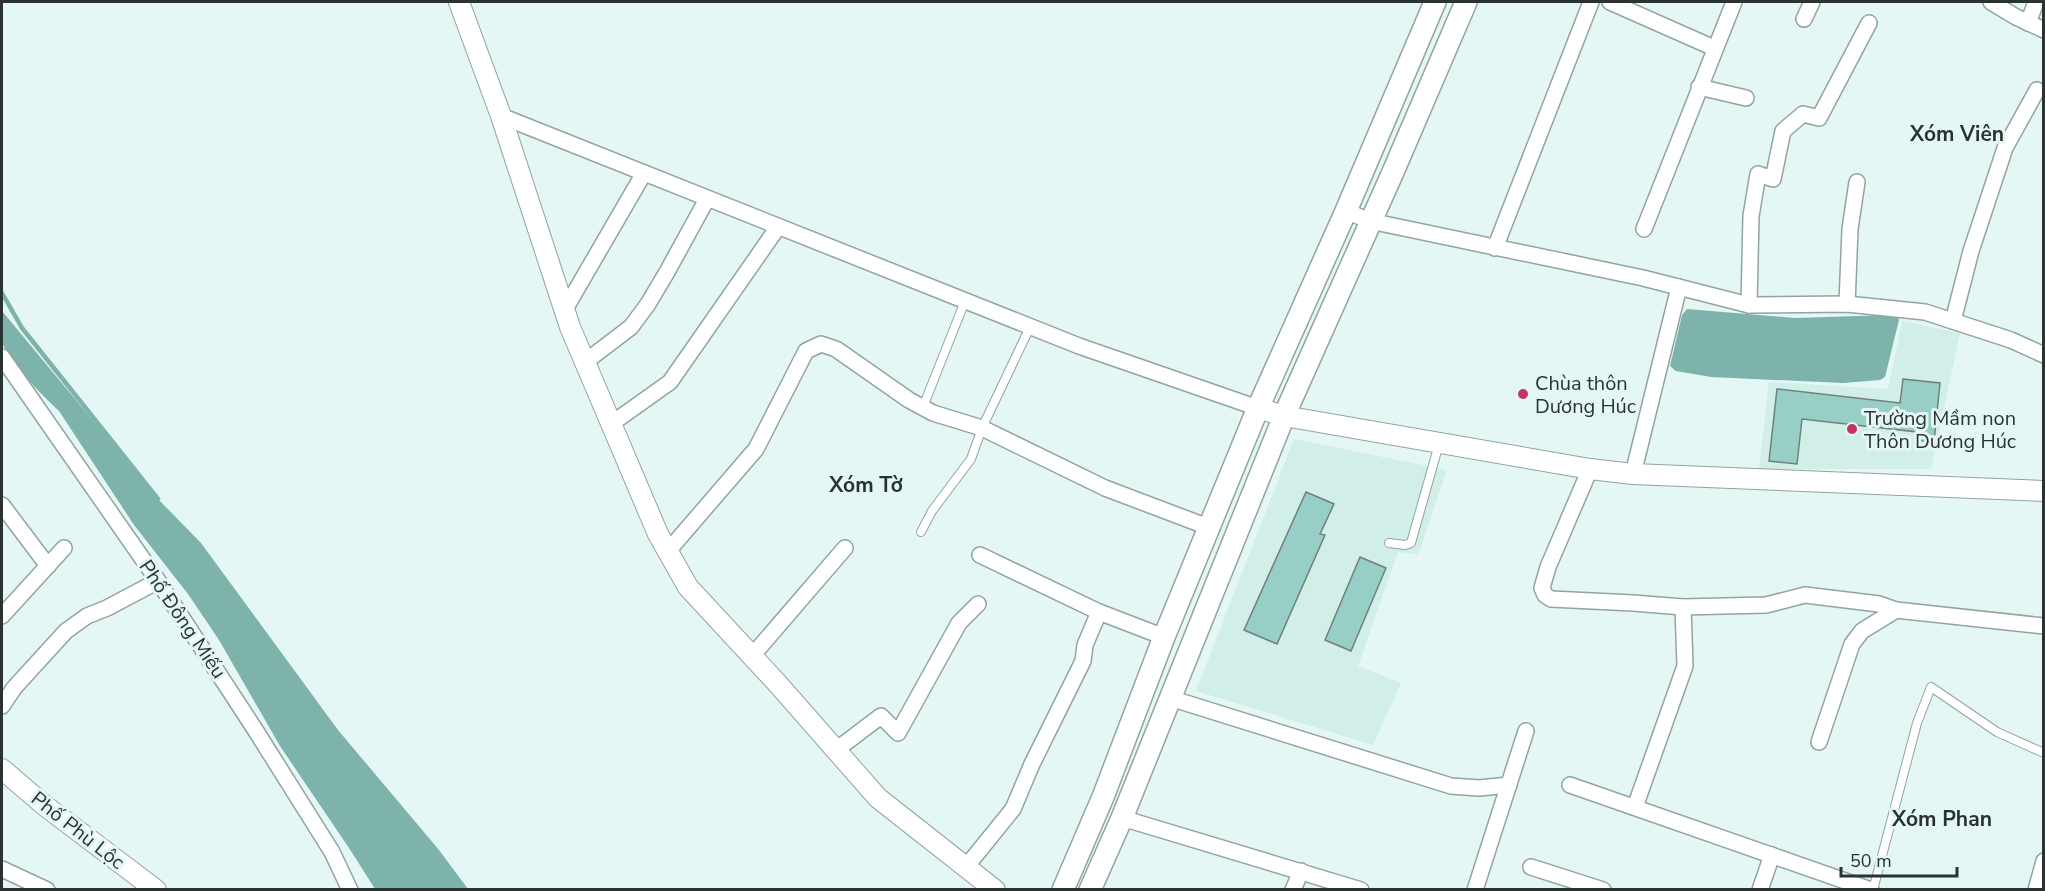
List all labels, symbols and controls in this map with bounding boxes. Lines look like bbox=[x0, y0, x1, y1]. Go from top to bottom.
district label: Xóm Viên bbox=[1909, 120, 2004, 148]
place label: Chùa thôn Dương Húc bbox=[1535, 370, 1636, 420]
marker: Chùa thôn Dương Húc bbox=[1516, 387, 1530, 401]
place label: Trường Mầm non Thôn Dương Húc bbox=[1864, 405, 2016, 455]
marker: Trường Mầm non Thôn Dương Húc bbox=[1845, 422, 1859, 436]
district label: Xóm Tờ bbox=[828, 471, 903, 499]
street label: Phố Đông Miếu bbox=[133, 555, 232, 684]
street label: Phố Phù Lộc bbox=[25, 785, 130, 875]
district label: Xóm Phan bbox=[1891, 805, 1992, 833]
scale bar bbox=[1841, 840, 1956, 878]
text: 50 m bbox=[1850, 849, 1892, 873]

